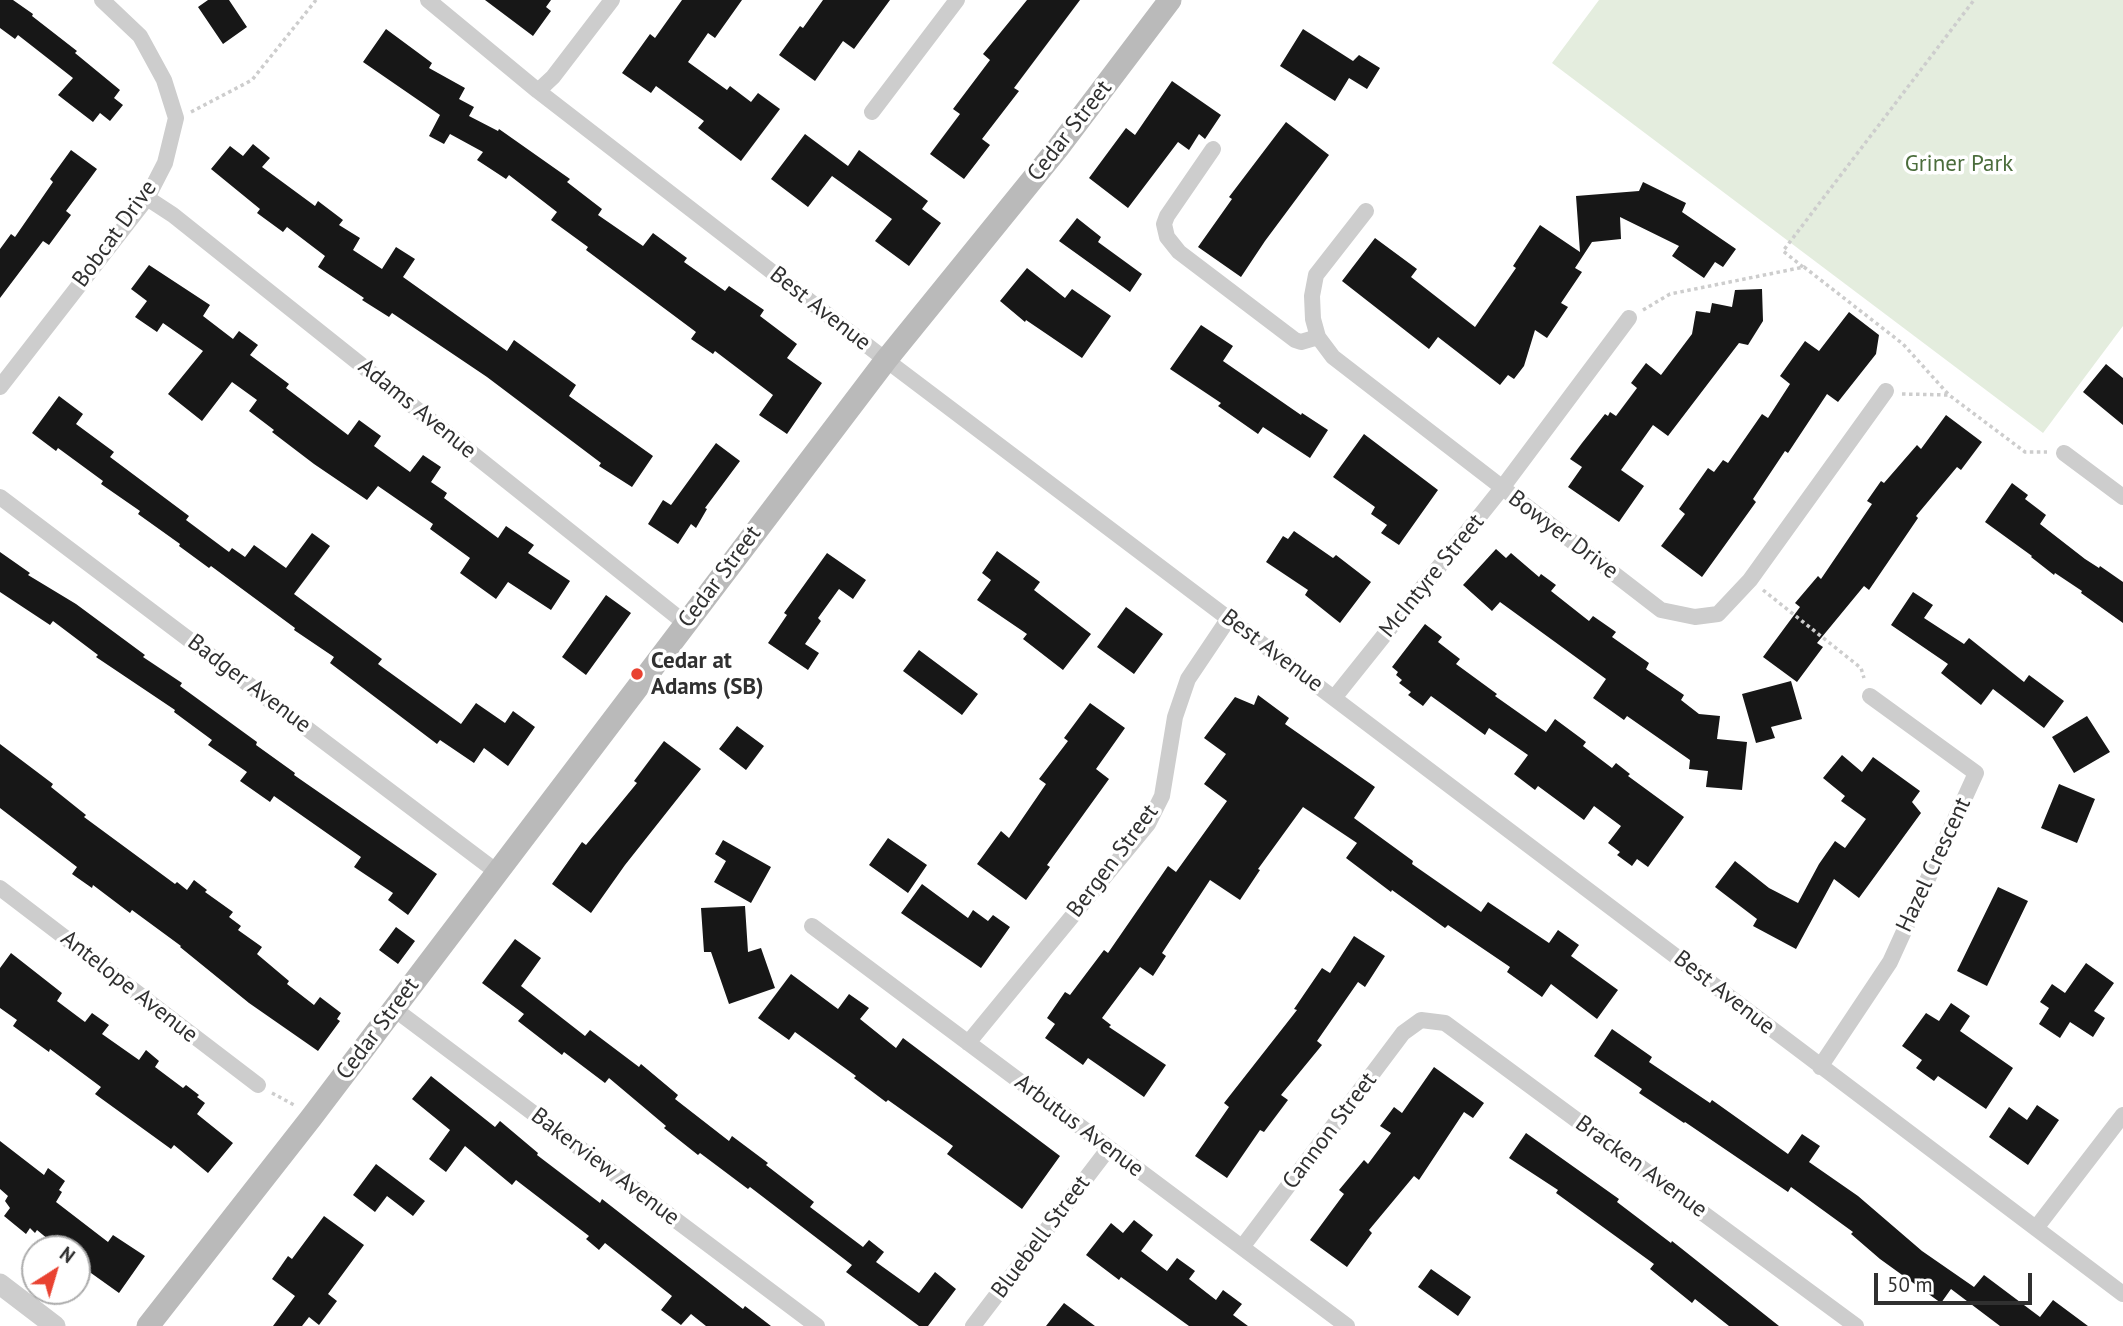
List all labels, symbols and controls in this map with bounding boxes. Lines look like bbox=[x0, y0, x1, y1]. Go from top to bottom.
street label: Cedar Street bbox=[1022, 75, 1118, 187]
park label: Griner Park bbox=[1905, 150, 2013, 178]
street label: Bobcat Drive bbox=[67, 175, 163, 293]
street label: Best Avenue bbox=[764, 261, 876, 357]
street label: Adams Avenue bbox=[353, 353, 481, 465]
street label: Bowyer Drive bbox=[1503, 485, 1623, 585]
street label: McIntyre Street bbox=[1374, 509, 1490, 643]
street label: Cedar Street bbox=[673, 521, 767, 633]
street label: Best Avenue bbox=[1216, 604, 1328, 698]
street label: Badger Avenue bbox=[182, 629, 316, 739]
place label: Cedar at Adams (SB) bbox=[651, 647, 764, 701]
marker: Cedar at Adams (SB) bbox=[629, 666, 645, 682]
street label: Hazel Crescent bbox=[1891, 793, 1977, 937]
street label: Bergen Street bbox=[1062, 799, 1164, 923]
street label: Antelope Avenue bbox=[55, 925, 203, 1049]
street label: Best Avenue bbox=[1668, 945, 1780, 1041]
street label: Cedar Street bbox=[331, 973, 425, 1085]
street label: Cannon Street bbox=[1277, 1067, 1383, 1195]
street label: Arbutus Avenue bbox=[1009, 1069, 1149, 1183]
street label: Bakerview Avenue bbox=[525, 1102, 685, 1232]
street label: Bracken Avenue bbox=[1570, 1110, 1712, 1224]
street label: Bluebell Street bbox=[986, 1170, 1096, 1304]
north arrow bbox=[21, 1235, 91, 1305]
text: N bbox=[55, 1241, 80, 1268]
scale bar bbox=[1878, 1260, 2036, 1304]
text: 50 m bbox=[1887, 1271, 1933, 1298]

